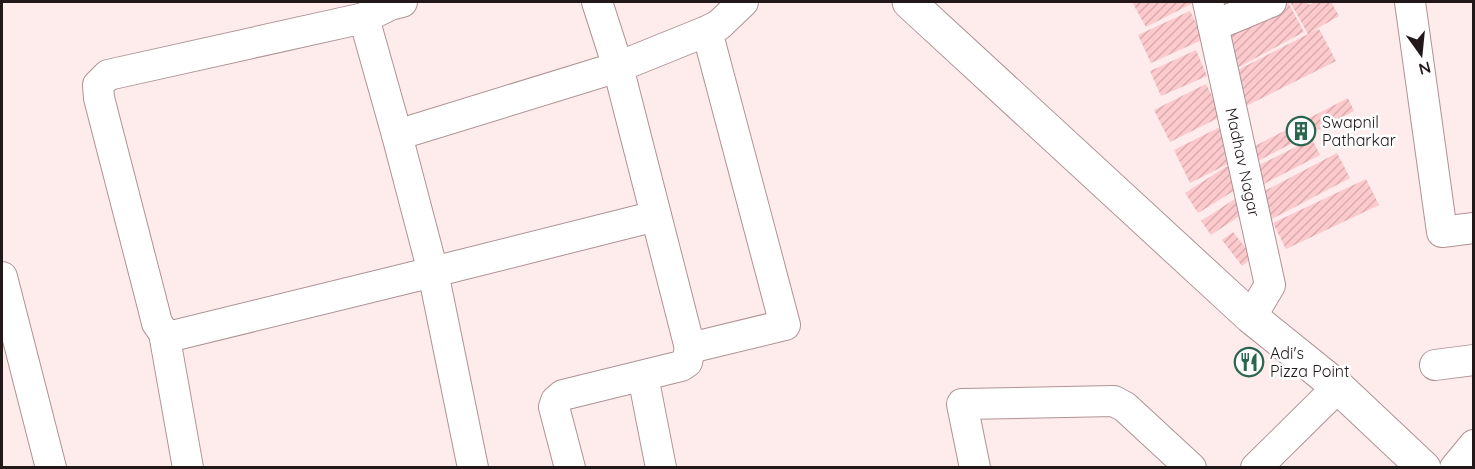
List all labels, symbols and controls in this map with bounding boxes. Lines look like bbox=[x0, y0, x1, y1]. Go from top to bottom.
north arrow bbox=[1391, 24, 1451, 84]
text: N bbox=[1417, 57, 1433, 80]
street label: Madhav Nagar bbox=[1221, 106, 1265, 219]
place label: Swapnil Patharkar bbox=[1322, 112, 1396, 150]
building icon: Swapnil Patharkar bbox=[1285, 115, 1317, 147]
place label: Adi's Pizza Point bbox=[1270, 343, 1350, 381]
restaurant icon: Adi's Pizza Point bbox=[1233, 346, 1265, 378]

